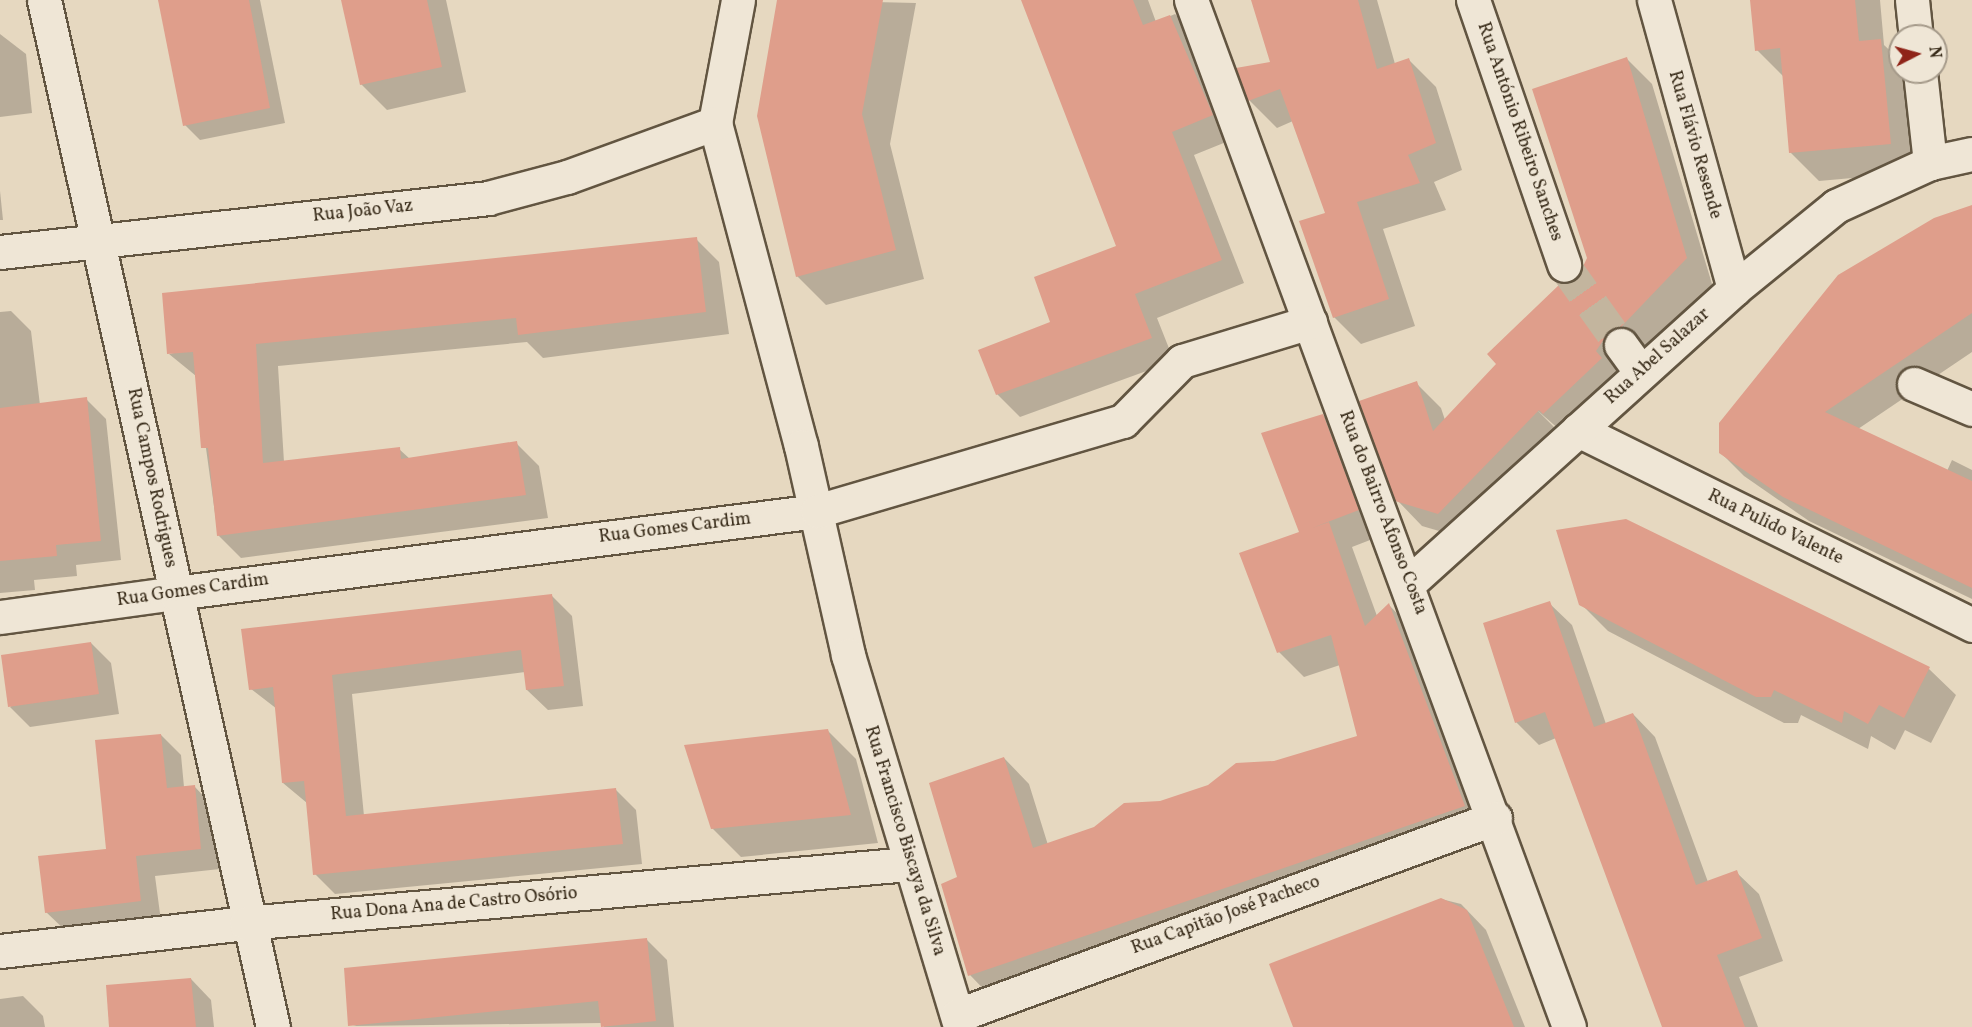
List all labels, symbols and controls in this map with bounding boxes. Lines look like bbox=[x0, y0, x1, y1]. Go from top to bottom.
street label: Rua António Ribeiro Sanches bbox=[1471, 20, 1567, 244]
north arrow bbox=[1888, 24, 1948, 84]
text: N bbox=[1922, 45, 1945, 59]
street label: Rua Flávio Resende bbox=[1663, 68, 1725, 222]
street label: Rua João Vaz bbox=[311, 196, 415, 228]
street label: Rua Abel Salazar bbox=[1601, 304, 1715, 410]
street label: Rua Campos Rodrigues bbox=[121, 386, 181, 570]
street label: Rua do Bairro Afonso Costa bbox=[1333, 408, 1431, 618]
street label: Rua Pulido Valente bbox=[1703, 486, 1847, 570]
street label: Rua Gomes Cardim bbox=[598, 509, 752, 549]
street label: Rua Gomes Cardim bbox=[116, 570, 270, 612]
street label: Rua Francisco Biscaya da Silva bbox=[859, 723, 949, 959]
street label: Rua Capitão José Pacheco bbox=[1129, 872, 1323, 960]
street label: Rua Dona Ana de Castro Osório bbox=[330, 883, 578, 927]

